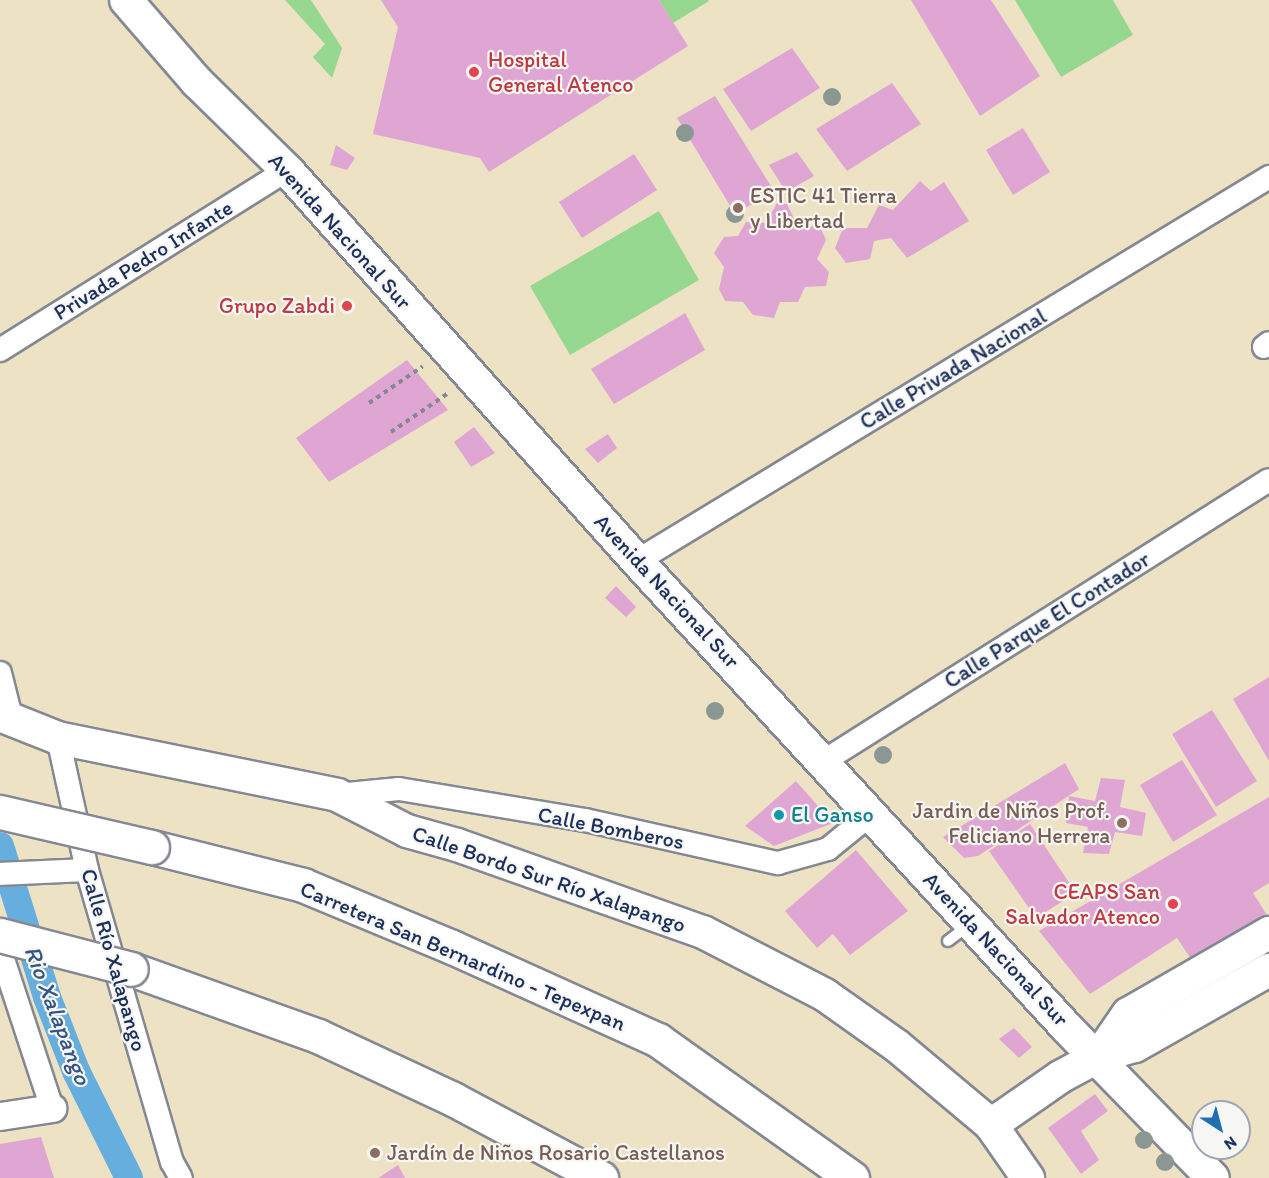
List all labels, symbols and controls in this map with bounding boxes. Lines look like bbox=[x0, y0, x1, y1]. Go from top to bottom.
place label: Hospital General Atenco bbox=[488, 46, 634, 98]
marker: Hospital General Atenco bbox=[465, 63, 483, 81]
street label: Avenida Nacional Sur bbox=[263, 147, 417, 315]
place label: ESTIC 41 Tierra y Libertad bbox=[750, 182, 897, 234]
street label: Privada Pedro Infante bbox=[48, 194, 238, 326]
marker: ESTIC 41 Tierra y Libertad bbox=[731, 201, 745, 215]
place label: Grupo Zabdi bbox=[219, 293, 335, 319]
marker: Grupo Zabdi bbox=[340, 299, 354, 313]
street label: Calle Privada Nacional bbox=[855, 303, 1051, 435]
street label: Avenida Nacional Sur bbox=[589, 508, 745, 674]
street label: Calle Parque El Contador bbox=[940, 546, 1154, 694]
place label: Jardin de Niños Prof. Feliciano Herrera bbox=[912, 797, 1110, 848]
street label: Calle Bomberos bbox=[535, 801, 687, 855]
place label: El Ganso bbox=[791, 802, 874, 828]
marker: El Ganso bbox=[772, 808, 786, 822]
marker: Jardin de Niños Prof. Feliciano Herrera bbox=[1115, 816, 1129, 830]
street label: Calle Bordo Sur Río Xalapango bbox=[408, 820, 690, 938]
street label: Calle Río Xalapango bbox=[75, 866, 153, 1054]
street label: Avenida Nacional Sur bbox=[918, 866, 1074, 1032]
street label: Carretera San Bernardino - Tepexpan bbox=[296, 875, 630, 1037]
place label: CEAPS San Salvador Atenco bbox=[1006, 878, 1160, 930]
marker: CEAPS San Salvador Atenco bbox=[1164, 895, 1182, 913]
water label: Rio Xalapango bbox=[18, 941, 98, 1089]
north arrow bbox=[1191, 1100, 1251, 1160]
text: N bbox=[1221, 1132, 1241, 1154]
place label: Jardín de Niños Rosario Castellanos bbox=[387, 1140, 725, 1166]
marker: Jardín de Niños Rosario Castellanos bbox=[368, 1146, 382, 1160]

